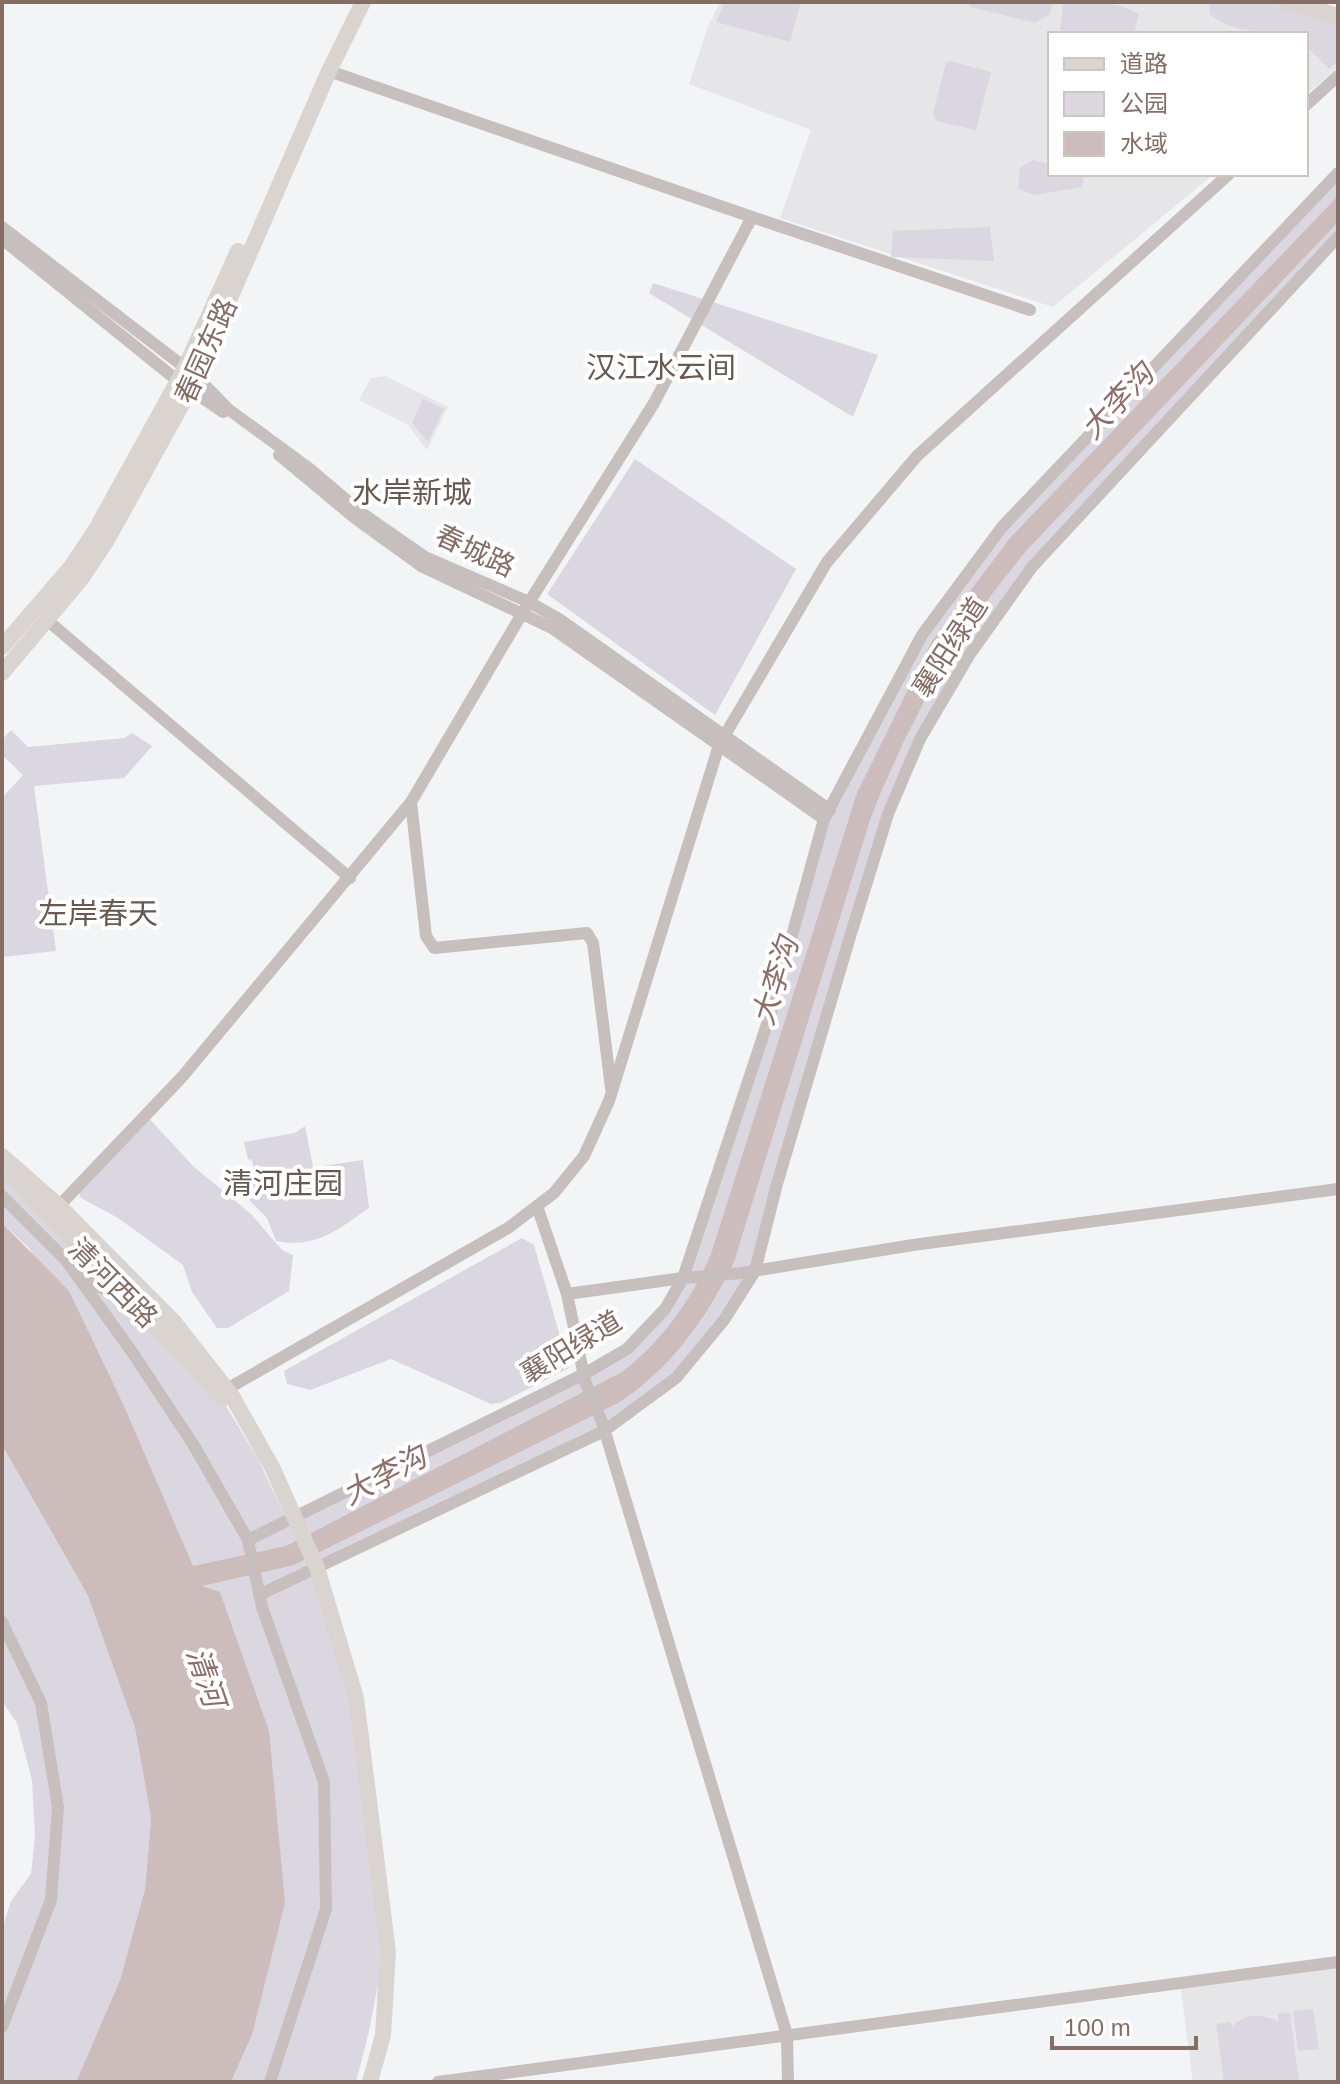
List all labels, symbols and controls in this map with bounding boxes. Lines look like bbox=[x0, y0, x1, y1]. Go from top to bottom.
legend bbox=[1048, 32, 1308, 176]
text: 道路 bbox=[1120, 50, 1168, 77]
text: 公园 bbox=[1120, 90, 1168, 117]
text: 水域 bbox=[1120, 130, 1168, 157]
street label: 春园东路 bbox=[169, 294, 243, 408]
district label: 汉江水云间 bbox=[586, 351, 736, 384]
water label: 大李沟 bbox=[1074, 355, 1162, 445]
district label: 水岸新城 bbox=[352, 476, 472, 509]
street label: 春城路 bbox=[430, 519, 520, 583]
street label: 襄阳绿道 bbox=[906, 592, 994, 702]
district label: 左岸春天 bbox=[38, 897, 158, 930]
water label: 大李沟 bbox=[746, 930, 805, 1029]
district label: 清河庄园 bbox=[223, 1167, 343, 1200]
street label: 清河西路 bbox=[62, 1232, 164, 1334]
street label: 襄阳绿道 bbox=[515, 1305, 627, 1389]
water label: 大李沟 bbox=[337, 1438, 434, 1511]
water label: 清河 bbox=[181, 1643, 233, 1715]
scale bar bbox=[1052, 2000, 1196, 2050]
text: 100 m bbox=[1064, 2014, 1131, 2041]

